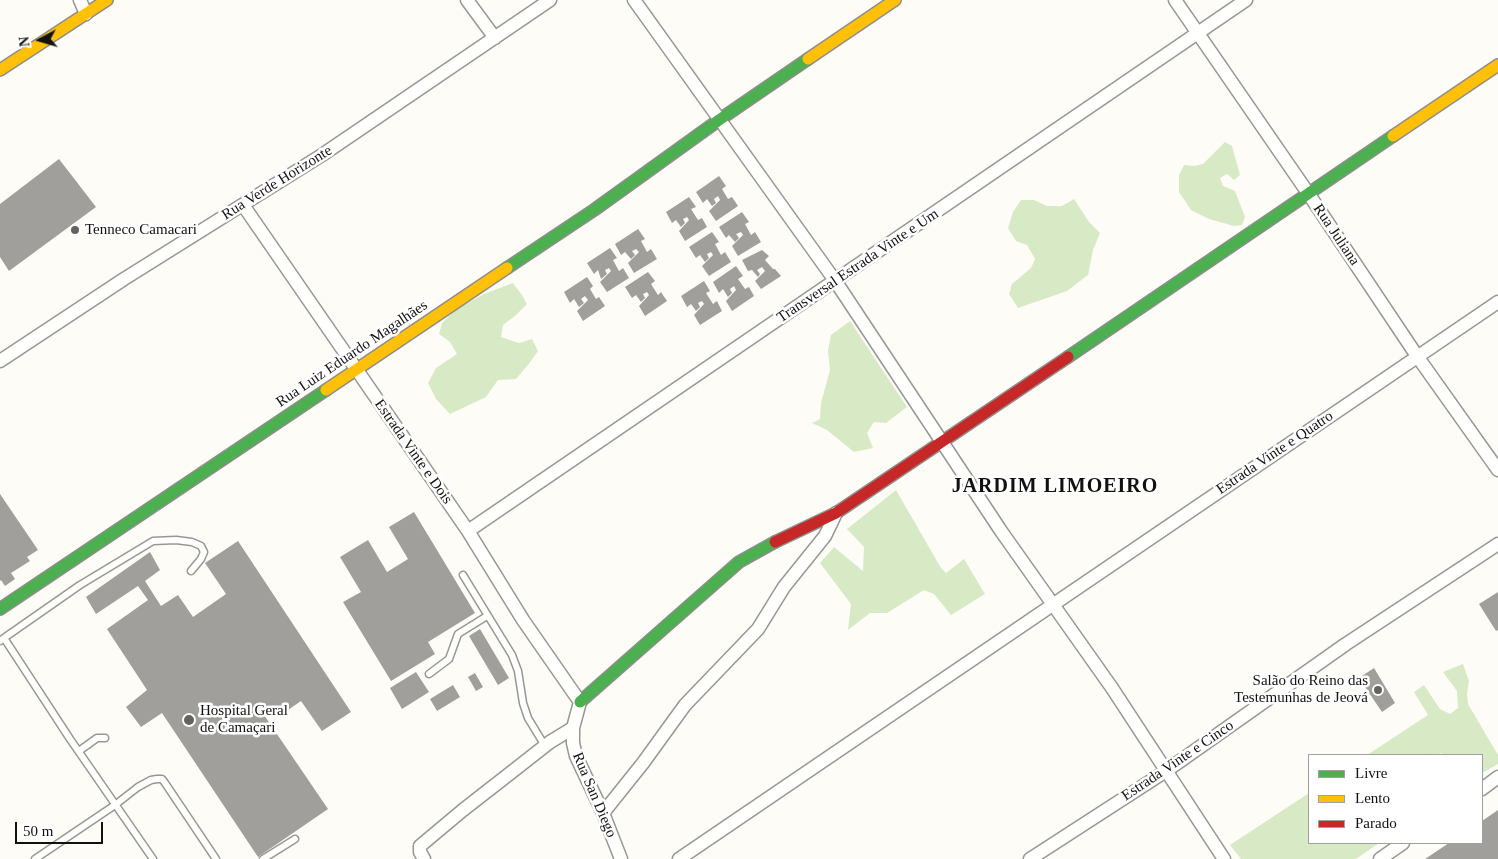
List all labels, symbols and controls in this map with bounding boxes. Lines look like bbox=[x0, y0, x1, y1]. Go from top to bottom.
north arrow bbox=[15, 15, 65, 65]
text: N bbox=[17, 36, 33, 47]
street label: Rua Verde Horizonte bbox=[219, 142, 335, 224]
street label: Rua Juliana bbox=[1309, 201, 1363, 269]
street label: Transversal Estrada Vinte e Um bbox=[774, 205, 942, 327]
place label: Tenneco Camacari bbox=[85, 221, 197, 239]
marker: Tenneco Camacari bbox=[69, 224, 81, 236]
street label: Rua Luiz Eduardo Magalhães bbox=[273, 297, 431, 411]
street label: Estrada Vinte e Dois bbox=[370, 396, 456, 508]
street label: Estrada Vinte e Quatro bbox=[1213, 407, 1337, 499]
district label: JARDIM LIMOEIRO bbox=[950, 475, 1160, 499]
place label: Salão do Reino das Testemunhas de Jeová bbox=[1234, 672, 1368, 707]
marker: Salão do Reino das Testemunhas de Jeová bbox=[1372, 684, 1384, 696]
place label: Hospital Geral de Camaçari bbox=[200, 702, 288, 737]
marker: Hospital Geral de Camaçari bbox=[182, 713, 196, 727]
street label: Estrada Vinte e Cinco bbox=[1119, 717, 1237, 805]
street label: Rua San Diego bbox=[568, 750, 620, 840]
legend bbox=[1308, 754, 1483, 844]
text: Livre bbox=[1355, 765, 1387, 781]
text: Lento bbox=[1355, 790, 1390, 806]
scale bar bbox=[18, 812, 105, 844]
text: Parado bbox=[1355, 815, 1397, 831]
text: 50 m bbox=[23, 823, 53, 839]

